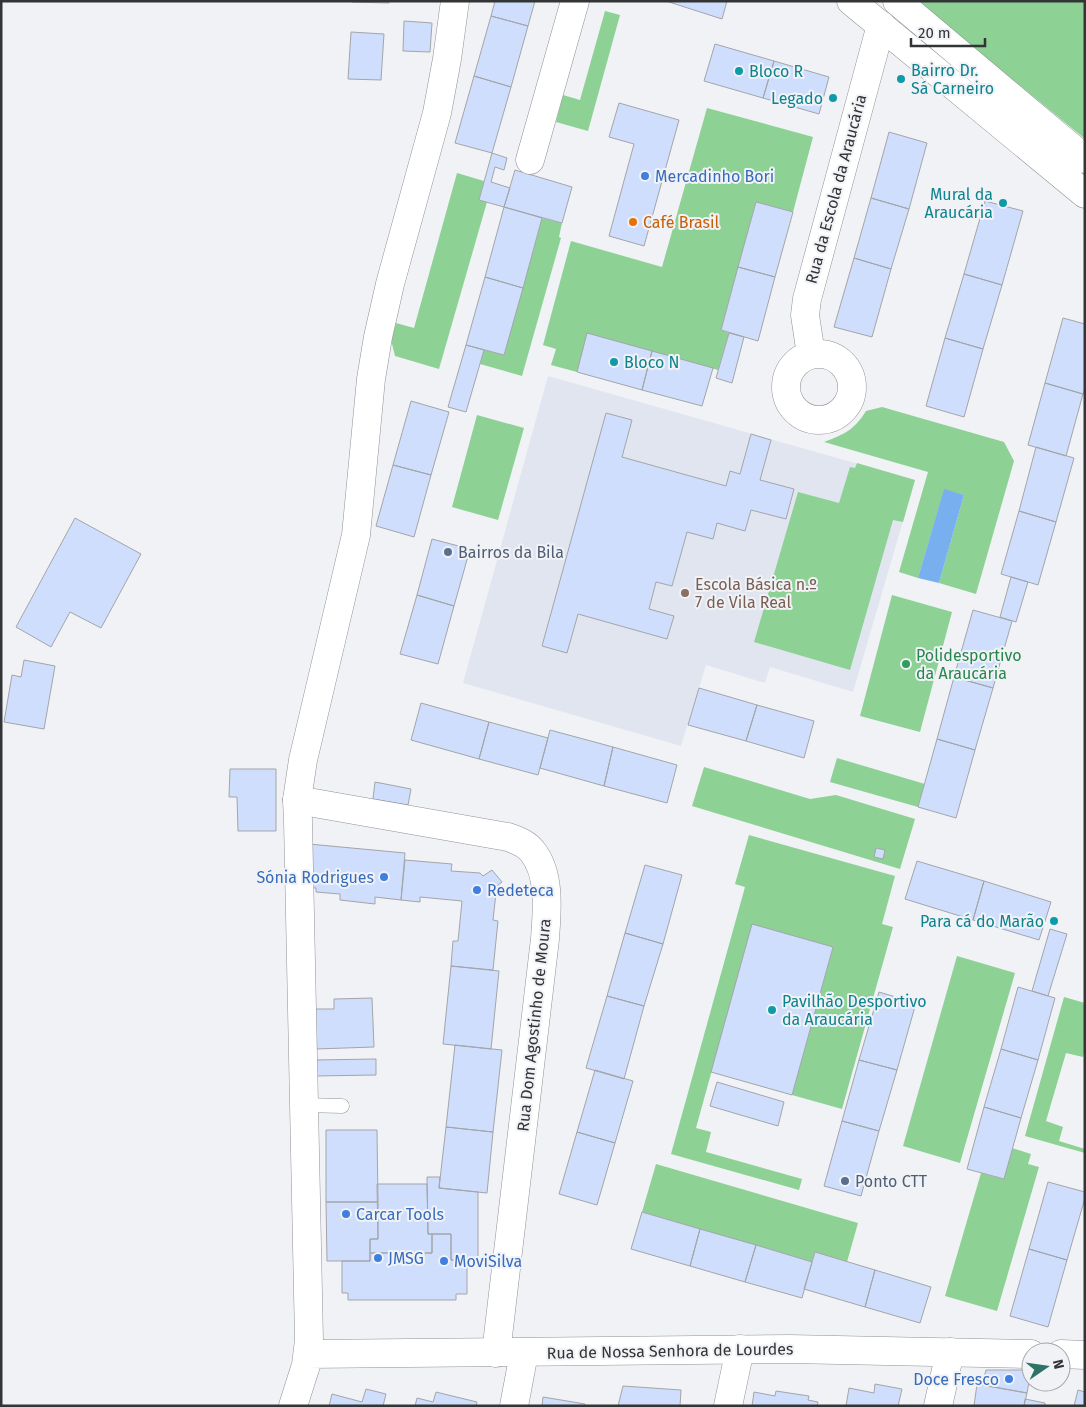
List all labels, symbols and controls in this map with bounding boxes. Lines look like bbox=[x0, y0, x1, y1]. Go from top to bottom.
scale bar bbox=[911, 15, 985, 47]
text: 20 m bbox=[918, 24, 951, 42]
place label: Bairro Dr. Sá Carneiro bbox=[911, 61, 994, 98]
place label: Bloco R bbox=[749, 62, 804, 81]
marker: Bloco R bbox=[733, 65, 745, 77]
marker: Bairro Dr. Sá Carneiro bbox=[895, 73, 907, 85]
place label: Legado bbox=[771, 89, 823, 108]
street label: Rua da Escola da Araucária bbox=[802, 92, 870, 286]
marker: Legado bbox=[827, 92, 839, 104]
place label: Mercadinho Bori bbox=[655, 167, 774, 186]
marker: Mercadinho Bori bbox=[639, 170, 651, 182]
place label: Mural da Araucária bbox=[925, 185, 993, 222]
marker: Mural da Araucária bbox=[997, 197, 1009, 209]
place label: Café Brasil bbox=[643, 213, 720, 232]
marker: Café Brasil bbox=[627, 216, 639, 228]
place label: Bloco N bbox=[624, 353, 680, 372]
marker: Bloco N bbox=[608, 356, 620, 368]
place label: Bairros da Bila bbox=[458, 543, 564, 562]
marker: Bairros da Bila bbox=[442, 546, 454, 558]
place label: Escola Básica n.º 7 de Vila Real bbox=[695, 575, 817, 612]
marker: Escola Básica n.º 7 de Vila Real bbox=[679, 587, 691, 599]
place label: Polidesportivo da Araucária bbox=[916, 646, 1022, 683]
marker: Polidesportivo da Araucária bbox=[900, 658, 912, 670]
place label: Sónia Rodrigues bbox=[256, 868, 374, 887]
marker: Sónia Rodrigues bbox=[378, 871, 390, 883]
place label: Redeteca bbox=[487, 881, 554, 900]
marker: Redeteca bbox=[471, 884, 483, 896]
place label: Para cá do Marão bbox=[920, 912, 1044, 931]
marker: Para cá do Marão bbox=[1048, 915, 1060, 927]
street label: Rua Dom Agostinho de Moura bbox=[513, 918, 555, 1132]
place label: Pavilhão Desportivo da Araucária bbox=[782, 992, 927, 1029]
marker: Pavilhão Desportivo da Araucária bbox=[766, 1004, 778, 1016]
place label: Ponto CTT bbox=[855, 1172, 928, 1191]
marker: Ponto CTT bbox=[839, 1175, 851, 1187]
place label: Carcar Tools bbox=[356, 1205, 444, 1224]
marker: Carcar Tools bbox=[340, 1208, 352, 1220]
place label: JMSG bbox=[388, 1249, 424, 1268]
marker: JMSG bbox=[372, 1252, 384, 1264]
place label: MoviSilva bbox=[454, 1252, 522, 1271]
marker: MoviSilva bbox=[438, 1255, 450, 1267]
street label: Rua de Nossa Senhora de Lourdes bbox=[547, 1339, 793, 1363]
north arrow bbox=[1021, 1342, 1071, 1392]
text: N bbox=[1049, 1358, 1068, 1371]
place label: Doce Fresco bbox=[913, 1370, 999, 1389]
marker: Doce Fresco bbox=[1003, 1373, 1015, 1385]

